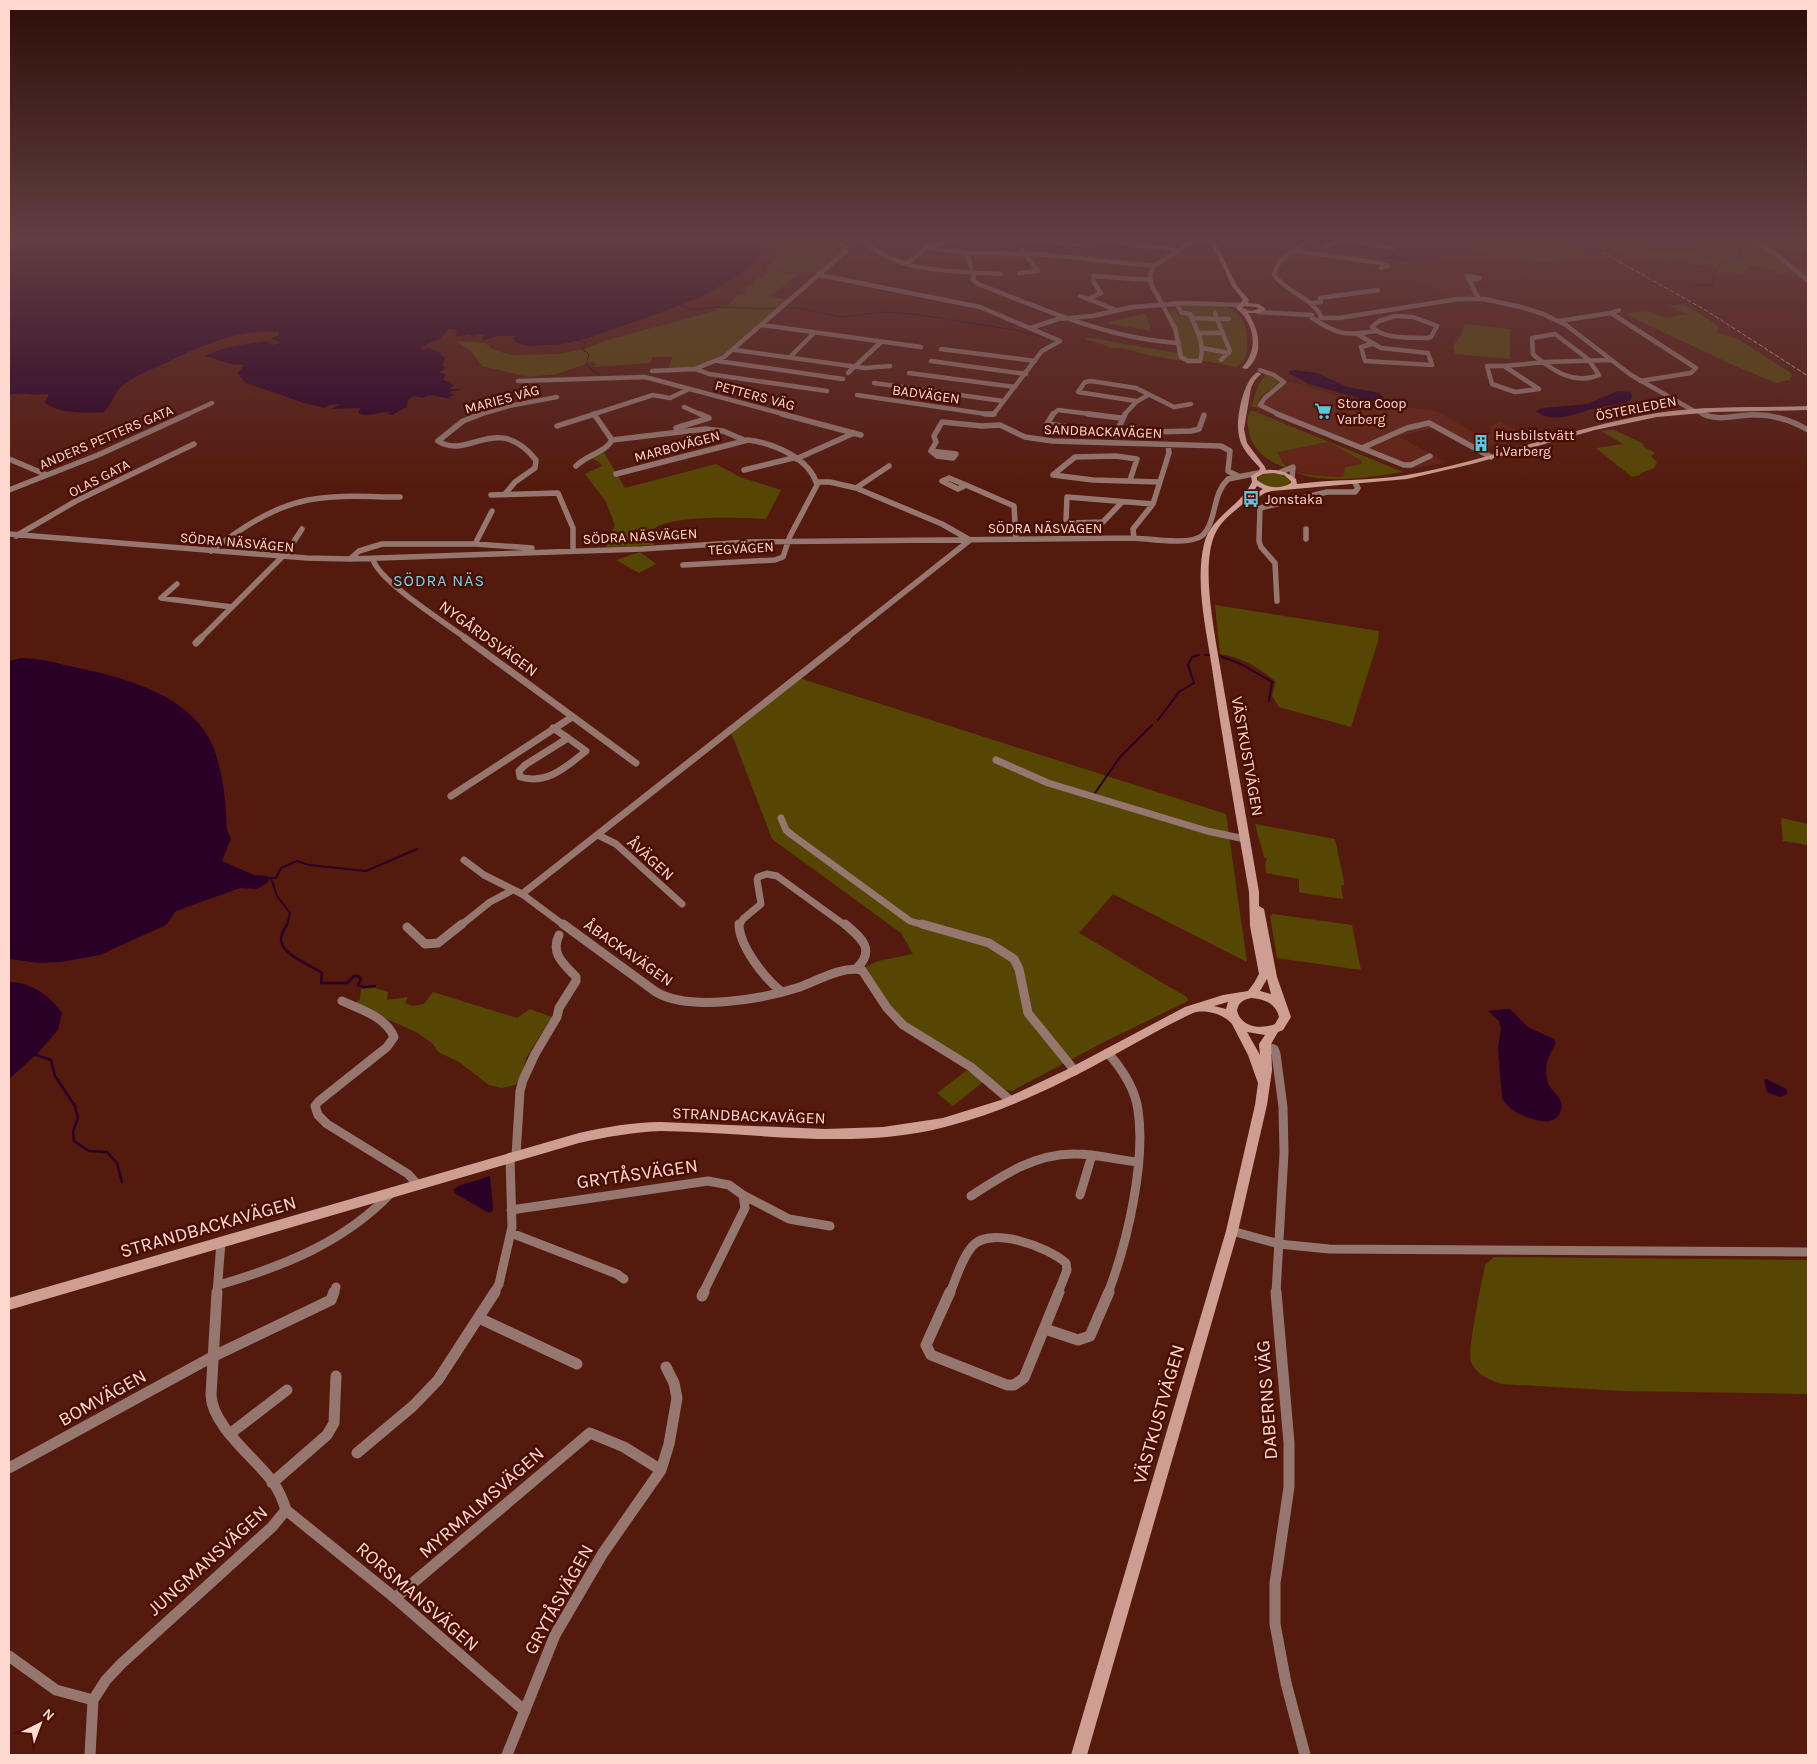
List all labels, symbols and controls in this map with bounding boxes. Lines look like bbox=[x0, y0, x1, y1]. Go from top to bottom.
street label: PETTERS VÄG bbox=[713, 377, 797, 414]
street label: MARIES VÄG bbox=[463, 381, 541, 418]
street label: BADVÄGEN bbox=[891, 381, 961, 408]
street label: ÖSTERLEDEN bbox=[1594, 392, 1678, 425]
place label: Stora Coop Varberg bbox=[1337, 395, 1407, 428]
supermarket icon: Stora Coop Varberg bbox=[1313, 401, 1333, 421]
street label: ANDERS PETTERS GATA bbox=[37, 402, 176, 473]
street label: SANDBACKAVÄGEN bbox=[1043, 421, 1163, 442]
street label: MARBOVÄGEN bbox=[632, 427, 722, 466]
place label: Husbilstvätt i Varberg bbox=[1495, 427, 1574, 460]
building icon: Husbilstvätt i Varberg bbox=[1471, 433, 1491, 453]
street label: OLAS GATA bbox=[66, 456, 133, 501]
bus stop icon: Jonstaka bbox=[1241, 489, 1261, 509]
place label: Jonstaka bbox=[1265, 491, 1323, 508]
street label: SÖDRA NÄSVÄGEN bbox=[988, 520, 1102, 537]
street label: SÖDRA NÄSVÄGEN bbox=[582, 525, 698, 548]
street label: SÖDRA NÄSVÄGEN bbox=[179, 529, 295, 556]
street label: TEGVÄGEN bbox=[708, 538, 774, 559]
district label: SÖDRA NÄS bbox=[393, 571, 485, 590]
street label: NYGÅRDSVÄGEN bbox=[436, 596, 542, 681]
street label: VÄSTKUSTVÄGEN bbox=[1228, 695, 1267, 817]
street label: ÅVÄGEN bbox=[623, 832, 678, 884]
street label: ÅBACKAVÄGEN bbox=[580, 915, 677, 990]
street label: STRANDBACKAVÄGEN bbox=[672, 1103, 826, 1128]
street label: GRYTÅSVÄGEN bbox=[575, 1155, 699, 1193]
street label: STRANDBACKAVÄGEN bbox=[118, 1191, 299, 1263]
street label: DABERNS VÄG bbox=[1252, 1339, 1282, 1460]
street label: VÄSTKUSTVÄGEN bbox=[1129, 1342, 1189, 1486]
street label: BOMVÄGEN bbox=[55, 1365, 150, 1431]
street label: MYRMALMSVÄGEN bbox=[415, 1442, 549, 1563]
street label: JUNGMANSVÄGEN bbox=[143, 1501, 272, 1620]
street label: RORSMANSVÄGEN bbox=[351, 1537, 483, 1656]
street label: GRYTÅSVÄGEN bbox=[520, 1541, 598, 1658]
north arrow bbox=[15, 1699, 65, 1749]
text: N bbox=[39, 1705, 58, 1724]

